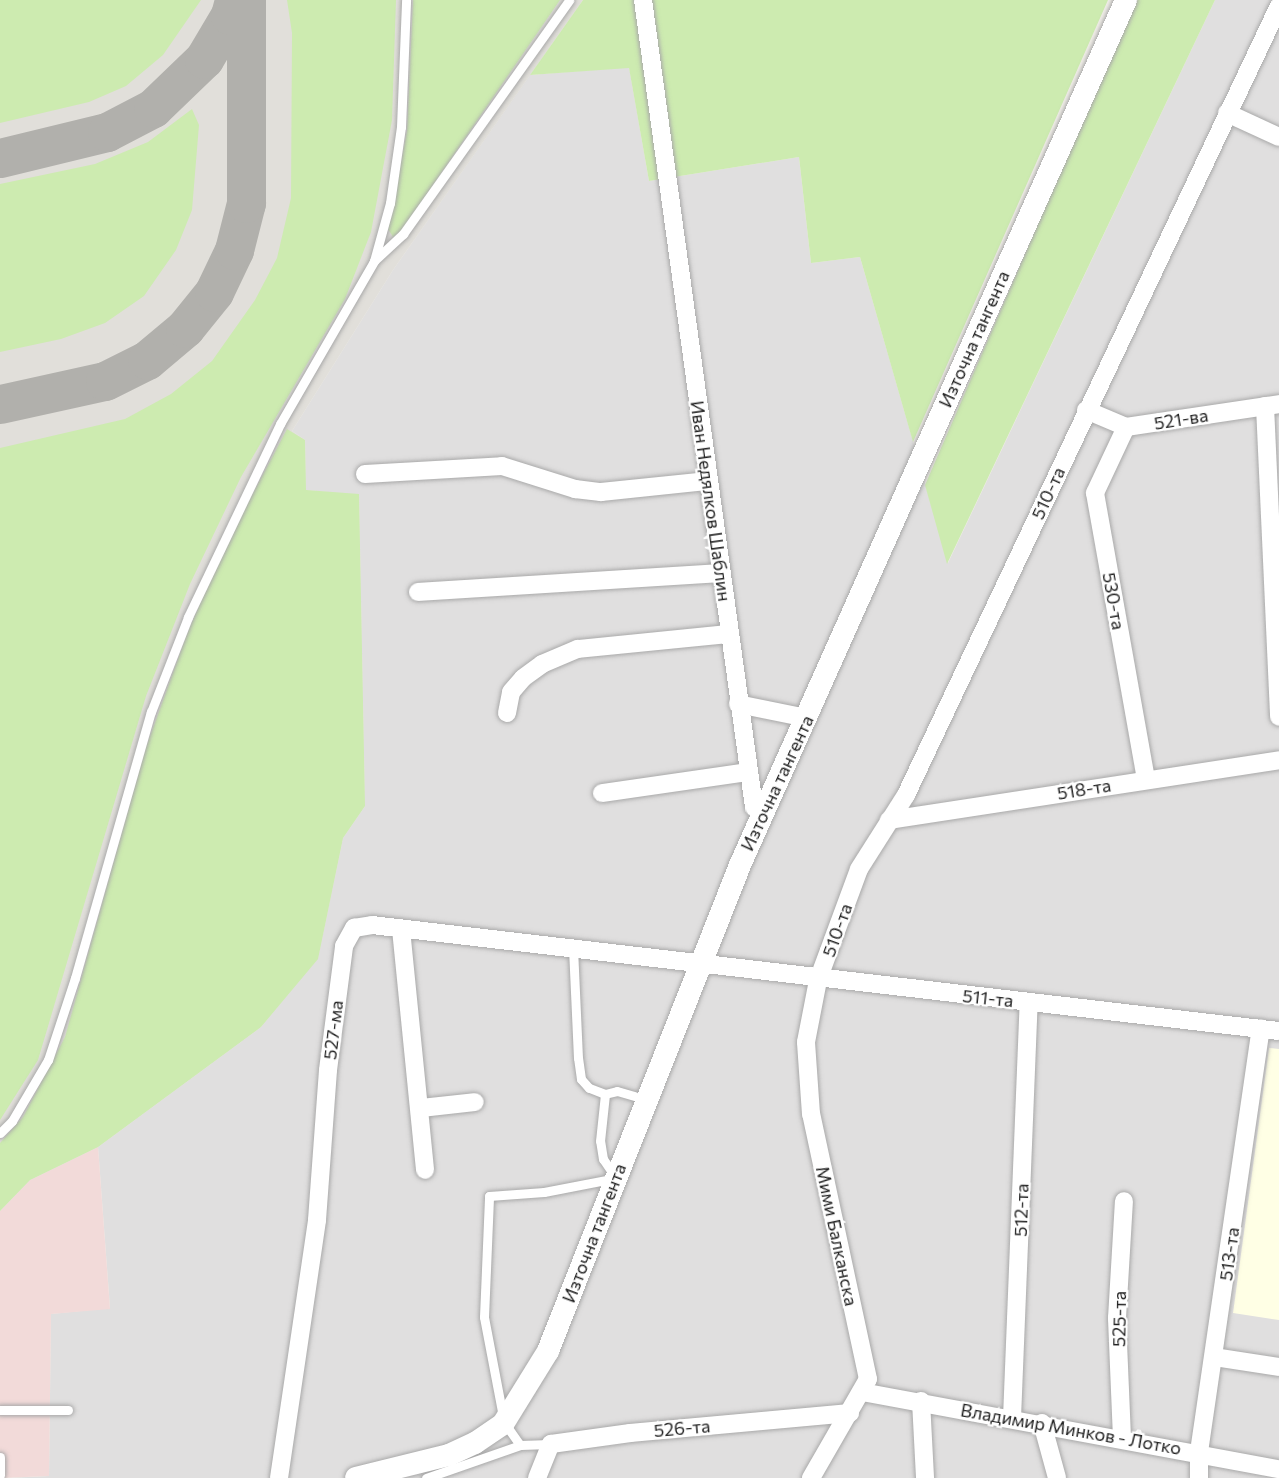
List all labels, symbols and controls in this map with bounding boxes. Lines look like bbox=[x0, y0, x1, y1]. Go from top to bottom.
street label: Източна тангента bbox=[934, 267, 1014, 411]
street label: Иван Недялков Шаблин bbox=[686, 399, 736, 603]
street label: 521-ва bbox=[1152, 404, 1210, 434]
street label: 510-та bbox=[1027, 463, 1069, 523]
street label: 530-та bbox=[1098, 571, 1130, 631]
street label: Източна тангента bbox=[736, 712, 818, 854]
street label: 518-та bbox=[1055, 774, 1113, 804]
street label: 510-та bbox=[817, 900, 857, 960]
street label: 511-та bbox=[961, 985, 1015, 1011]
street label: 527-ма bbox=[319, 999, 347, 1061]
street label: Източна тангента bbox=[558, 1160, 630, 1306]
street label: Мими Балканска bbox=[812, 1164, 862, 1308]
street label: 512-та bbox=[1009, 1183, 1033, 1237]
street label: 513-та bbox=[1215, 1226, 1243, 1282]
street label: 525-та bbox=[1108, 1291, 1130, 1347]
street label: Владимир Минков - Лотко bbox=[959, 1399, 1183, 1459]
street label: 526-та bbox=[653, 1415, 711, 1441]

